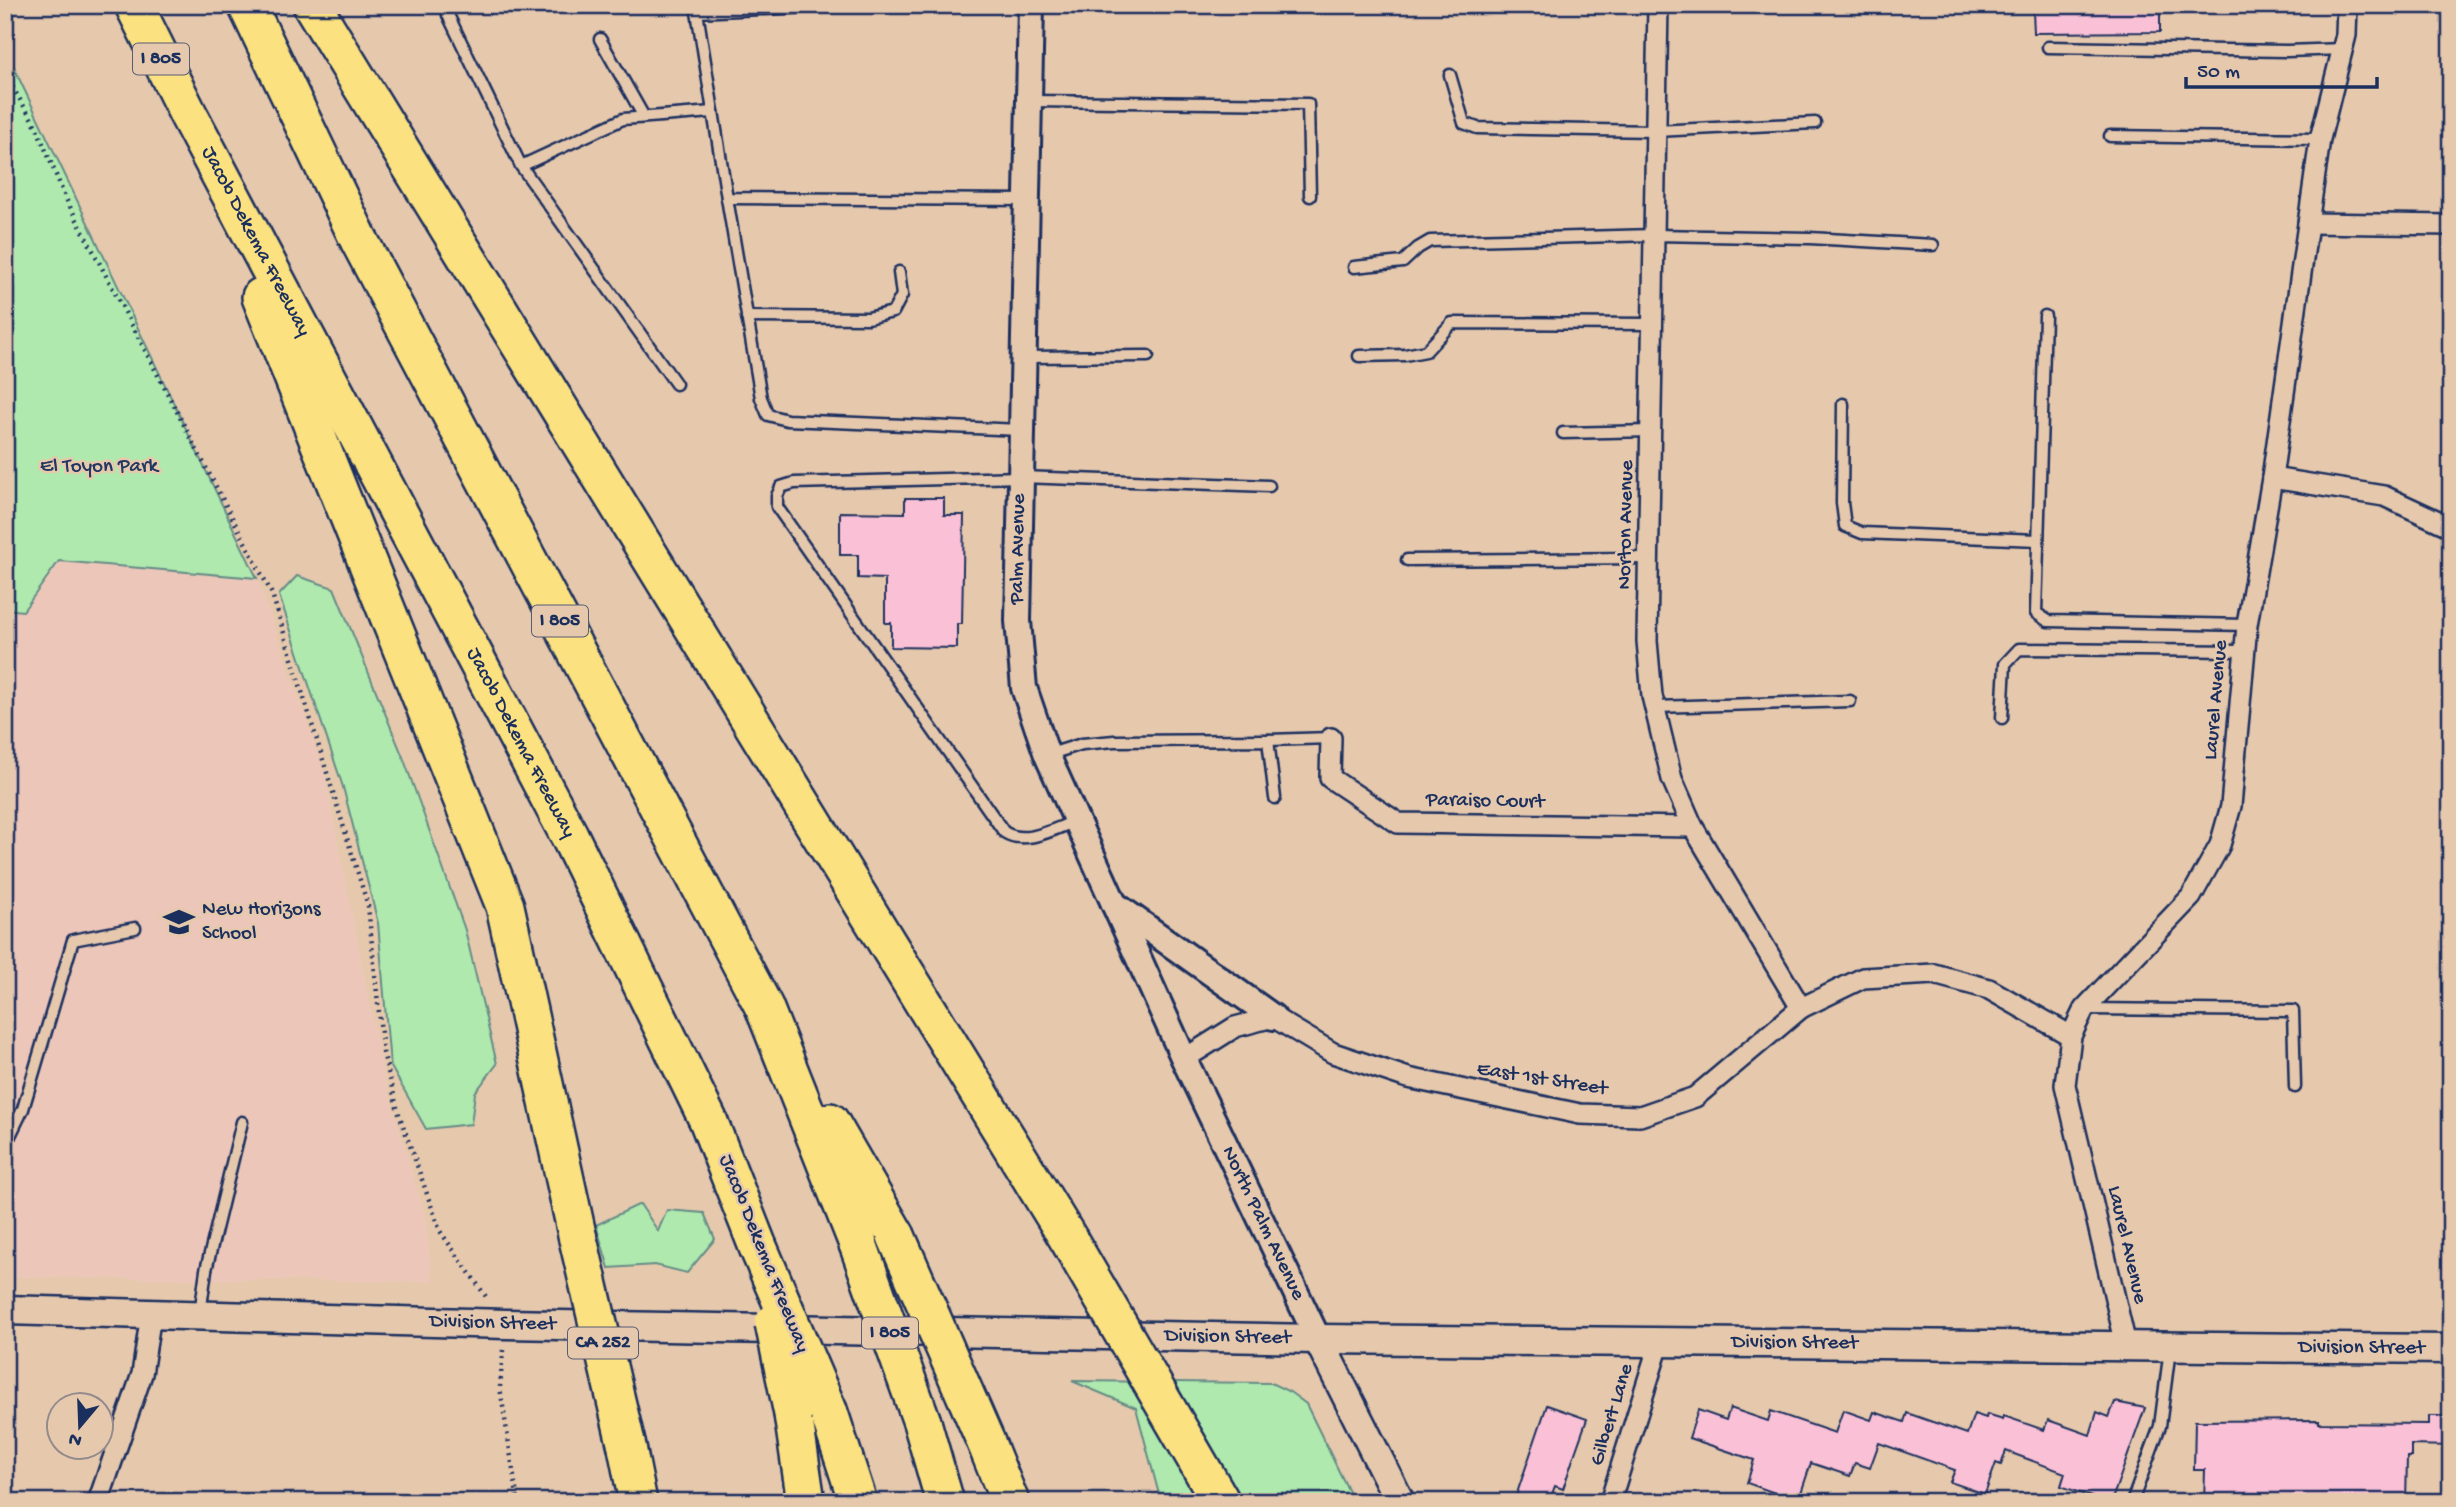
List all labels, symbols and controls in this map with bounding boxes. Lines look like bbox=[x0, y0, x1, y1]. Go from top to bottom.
road number: I 805 bbox=[133, 44, 189, 74]
scale bar bbox=[2186, 46, 2377, 90]
text: 50 m bbox=[2197, 61, 2240, 86]
street label: Jacob Dekema Freeway bbox=[195, 142, 316, 341]
park label: El Toyon Park bbox=[40, 455, 161, 480]
street label: Norton Avenue bbox=[1613, 459, 1641, 590]
street label: Palm Avenue bbox=[1006, 492, 1032, 606]
road number: I 805 bbox=[532, 606, 588, 636]
street label: Laurel Avenue bbox=[2199, 638, 2235, 761]
street label: Jacob Dekema Freeway bbox=[460, 644, 581, 842]
street label: Paraiso Court bbox=[1424, 788, 1547, 816]
place label: New Horizons School bbox=[202, 898, 322, 947]
school or university icon: New Horizons School bbox=[162, 905, 196, 939]
street label: East 1st Street bbox=[1475, 1057, 1611, 1103]
street label: North Palm Avenue bbox=[1215, 1142, 1311, 1306]
street label: Jacob Dekema Freeway bbox=[712, 1151, 814, 1357]
street label: Laurel Avenue bbox=[2100, 1184, 2152, 1308]
street label: Division Street bbox=[427, 1309, 559, 1337]
road number: I 805 bbox=[862, 1317, 918, 1348]
street label: Division Street bbox=[1162, 1324, 1293, 1351]
road number: CA 252 bbox=[568, 1328, 638, 1358]
street label: Division Street bbox=[1729, 1330, 1860, 1356]
street label: Division Street bbox=[2296, 1335, 2427, 1361]
street label: Gilbert Lane bbox=[1586, 1360, 1641, 1469]
north arrow bbox=[46, 1392, 116, 1462]
text: N bbox=[66, 1426, 85, 1452]

